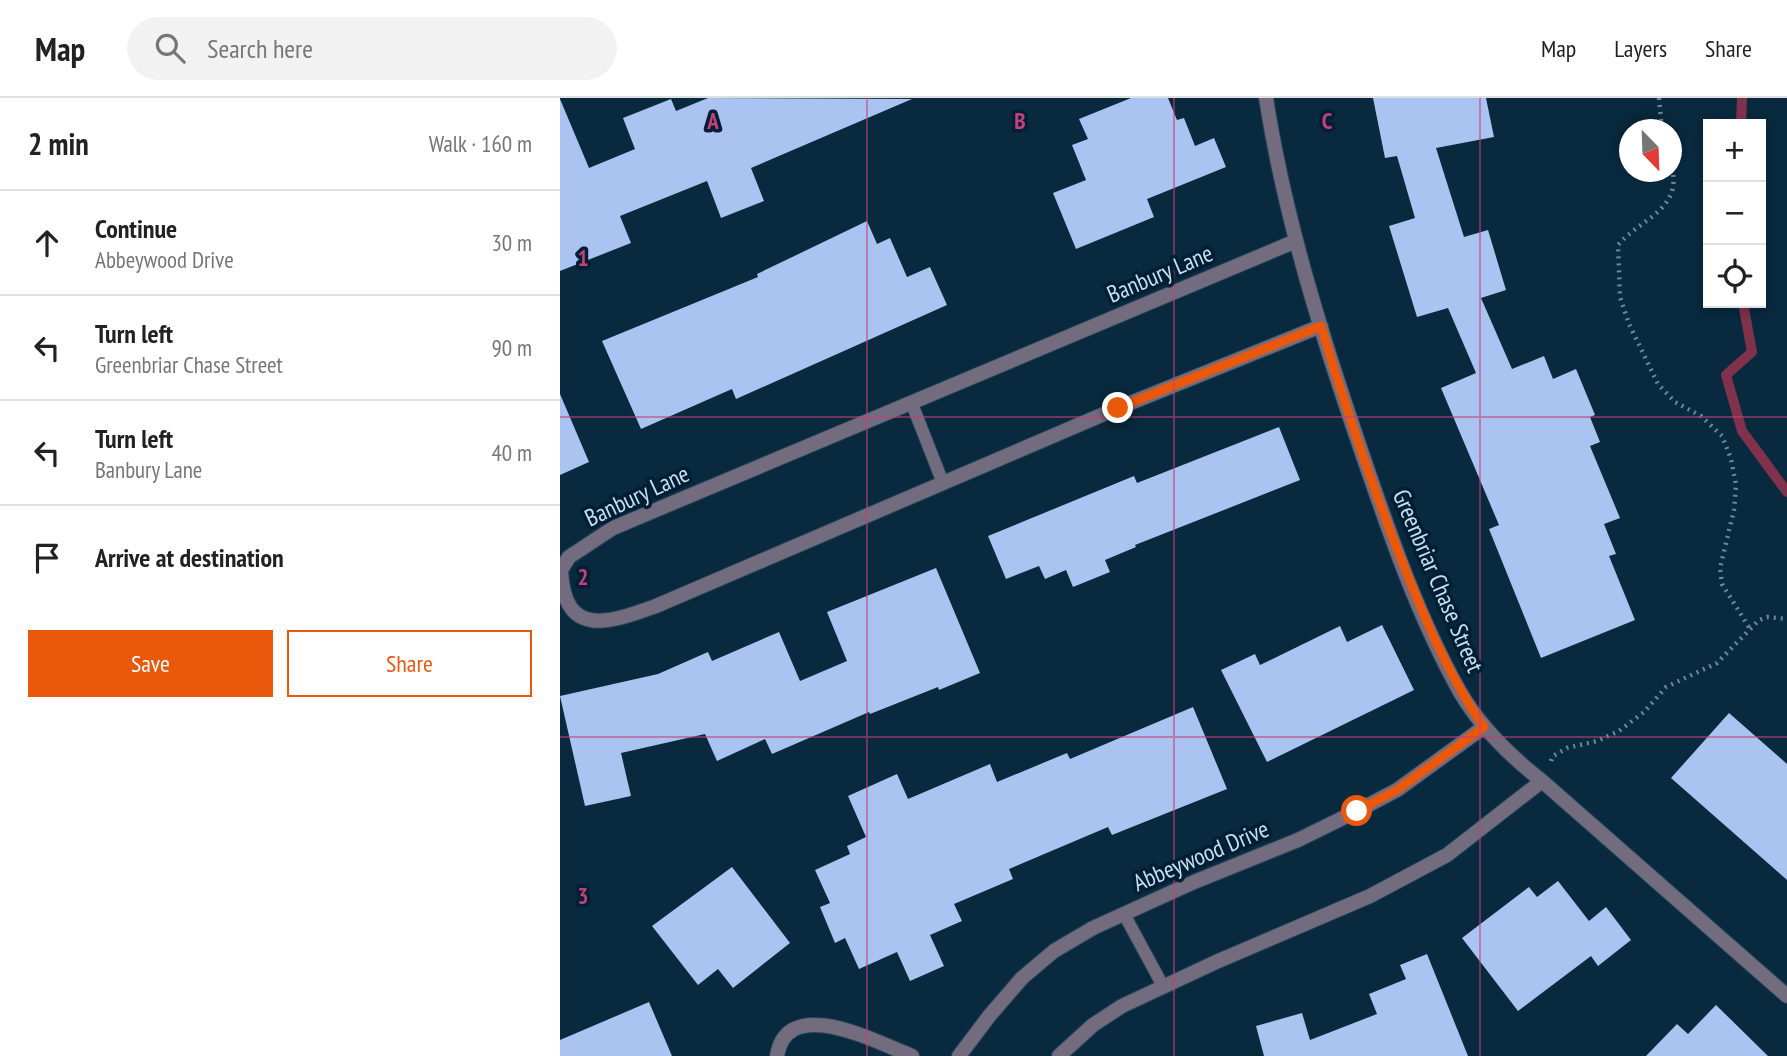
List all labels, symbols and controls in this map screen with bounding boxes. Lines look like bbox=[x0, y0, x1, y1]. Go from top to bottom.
search box bbox=[127, 17, 617, 80]
text: Map bbox=[35, 27, 85, 70]
icon: search bbox=[151, 29, 189, 67]
text: Search here bbox=[207, 32, 313, 65]
text: Map bbox=[1541, 33, 1576, 64]
text: Layers bbox=[1614, 33, 1667, 64]
text: Share bbox=[1705, 33, 1752, 64]
text: A bbox=[706, 106, 719, 135]
text: B bbox=[1014, 106, 1026, 135]
text: C bbox=[1322, 106, 1333, 135]
north arrow bbox=[1619, 119, 1682, 182]
map controls bbox=[1703, 119, 1766, 308]
button: + bbox=[1703, 119, 1766, 182]
text: 2 min bbox=[28, 124, 89, 163]
text: Walk · 160 m bbox=[429, 129, 532, 158]
button: − bbox=[1703, 182, 1766, 245]
text: Continue bbox=[95, 212, 177, 245]
icon: ahead bbox=[28, 224, 66, 262]
text: 30 m bbox=[491, 228, 532, 257]
street label: Banbury Lane bbox=[1102, 237, 1217, 310]
text: 1 bbox=[578, 243, 589, 272]
text: Abbeywood Drive bbox=[95, 245, 234, 274]
button: locate bbox=[1703, 245, 1766, 308]
text: Turn left bbox=[95, 317, 173, 350]
icon: left bbox=[28, 329, 66, 367]
text: 90 m bbox=[491, 333, 532, 362]
text: Greenbriar Chase Street bbox=[95, 350, 283, 379]
route end bbox=[1102, 392, 1133, 423]
text: Turn left bbox=[95, 422, 173, 455]
icon: left bbox=[28, 434, 66, 472]
text: 40 m bbox=[491, 438, 532, 467]
text: Banbury Lane bbox=[95, 455, 202, 484]
street label: Banbury Lane bbox=[580, 458, 694, 533]
street label: Greenbriar Chase Street bbox=[1386, 485, 1491, 677]
icon: arrive bbox=[28, 539, 66, 577]
text: Arrive at destination bbox=[95, 541, 284, 574]
text: 2 bbox=[578, 562, 589, 591]
button: Save bbox=[28, 630, 273, 697]
button: Share bbox=[287, 630, 532, 697]
route start bbox=[1341, 795, 1372, 826]
street label: Abbeywood Drive bbox=[1128, 813, 1273, 898]
text: 3 bbox=[578, 881, 589, 910]

